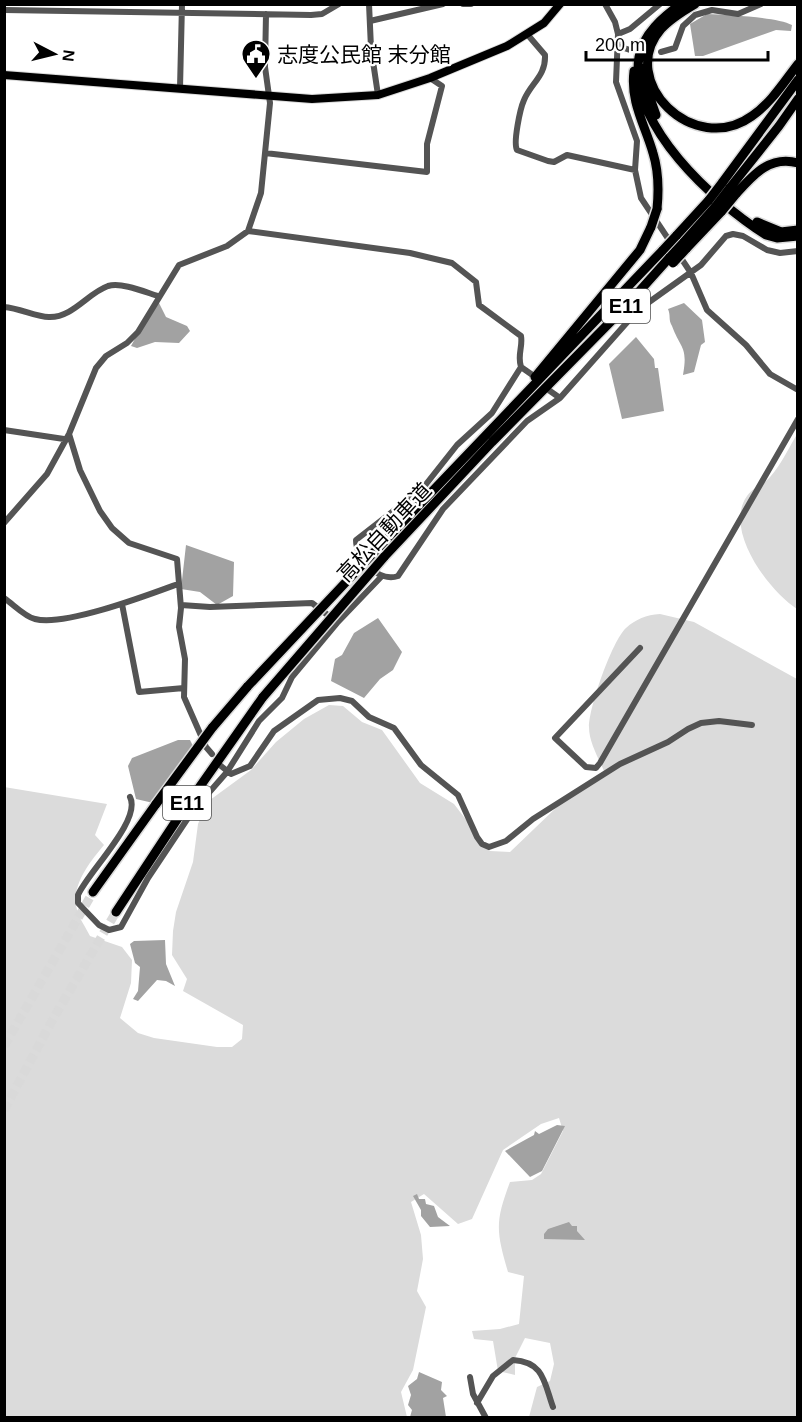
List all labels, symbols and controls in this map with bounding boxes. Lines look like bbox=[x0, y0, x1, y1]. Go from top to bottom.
north arrow bbox=[24, 24, 84, 84]
scale bar bbox=[586, 24, 768, 62]
text: 200 m bbox=[595, 35, 645, 55]
public building icon: 志度公民館 末分館 bbox=[240, 38, 272, 80]
place label: 志度公民館 末分館 bbox=[277, 43, 451, 66]
text: N bbox=[59, 49, 78, 63]
road number: E11 bbox=[602, 289, 650, 323]
street label: 高松自動車道 bbox=[333, 478, 435, 586]
road number: E11 bbox=[163, 786, 211, 820]

